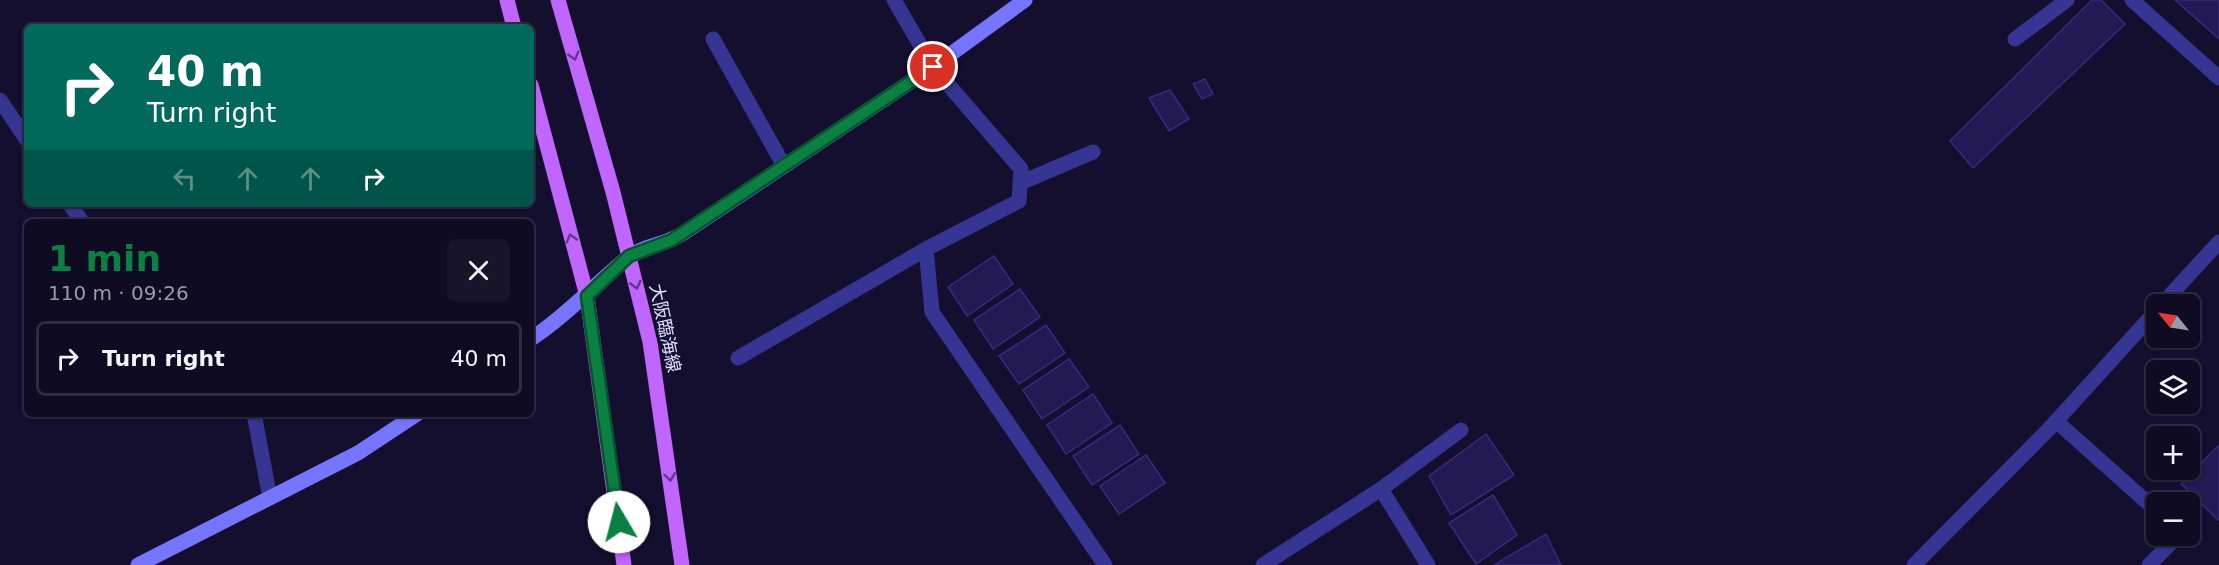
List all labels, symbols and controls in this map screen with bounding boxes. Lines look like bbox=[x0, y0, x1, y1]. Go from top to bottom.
pin bbox=[907, 41, 958, 92]
text: 40 m bbox=[147, 47, 264, 96]
icon: right bbox=[48, 48, 126, 126]
one-way arrow bbox=[567, 50, 579, 61]
icon: arrive bbox=[916, 50, 949, 83]
text: Turn right bbox=[147, 97, 276, 128]
icon: left bbox=[168, 162, 201, 195]
icon: ahead bbox=[231, 162, 264, 195]
icon: ahead bbox=[294, 162, 327, 195]
icon: right bbox=[357, 162, 390, 195]
one-way arrow bbox=[566, 233, 578, 244]
text: 1 min bbox=[48, 238, 161, 279]
button: close bbox=[447, 239, 510, 302]
one-way arrow bbox=[629, 279, 641, 290]
text: 110 m · 09:26 bbox=[48, 281, 189, 305]
street label: 大阪臨海線 bbox=[646, 282, 685, 374]
north arrow bbox=[2146, 294, 2200, 348]
map controls bbox=[2146, 294, 2200, 546]
icon: right bbox=[51, 342, 84, 375]
text: Turn right bbox=[102, 346, 225, 371]
text: 40 m bbox=[451, 346, 507, 371]
button: layers bbox=[2146, 360, 2200, 414]
button: + bbox=[2146, 426, 2200, 480]
one-way arrow bbox=[663, 472, 675, 481]
position arrow bbox=[587, 490, 651, 554]
button: − bbox=[2146, 492, 2200, 546]

